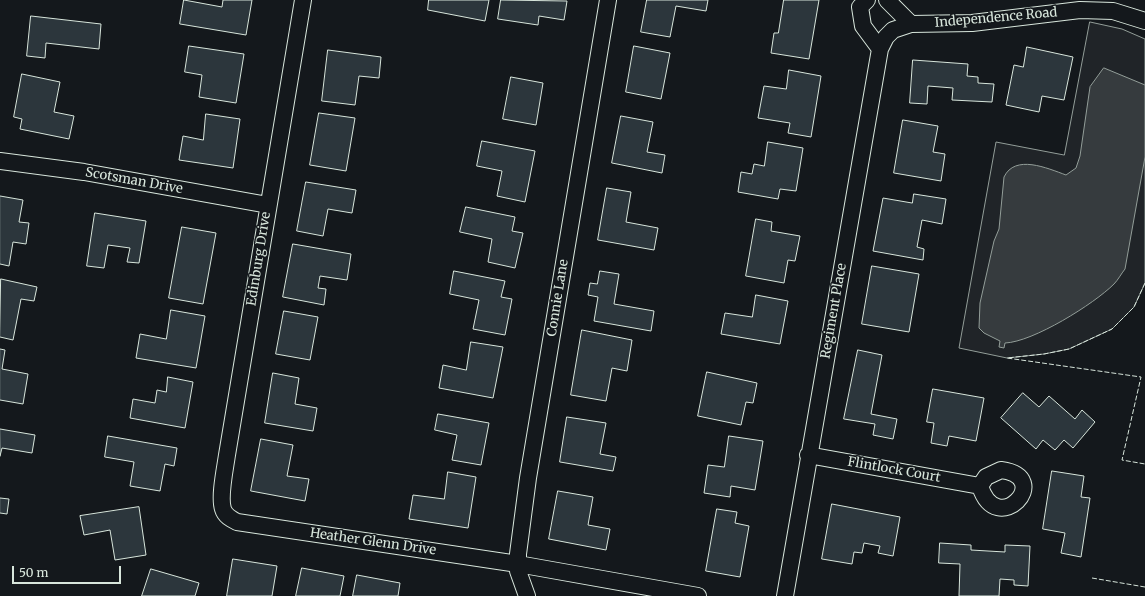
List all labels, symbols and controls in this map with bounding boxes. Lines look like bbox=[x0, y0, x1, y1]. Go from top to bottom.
street label: Independence Road bbox=[934, 5, 1058, 31]
street label: Scotsman Drive bbox=[84, 165, 184, 197]
street label: Edinburg Drive bbox=[244, 211, 274, 307]
street label: Connie Lane bbox=[544, 258, 572, 338]
street label: Regiment Place bbox=[818, 262, 850, 360]
street label: Flintlock Court bbox=[846, 454, 942, 486]
street label: Heather Glenn Drive bbox=[309, 525, 437, 559]
scale bar bbox=[14, 558, 123, 584]
text: 50 m bbox=[19, 565, 48, 580]

